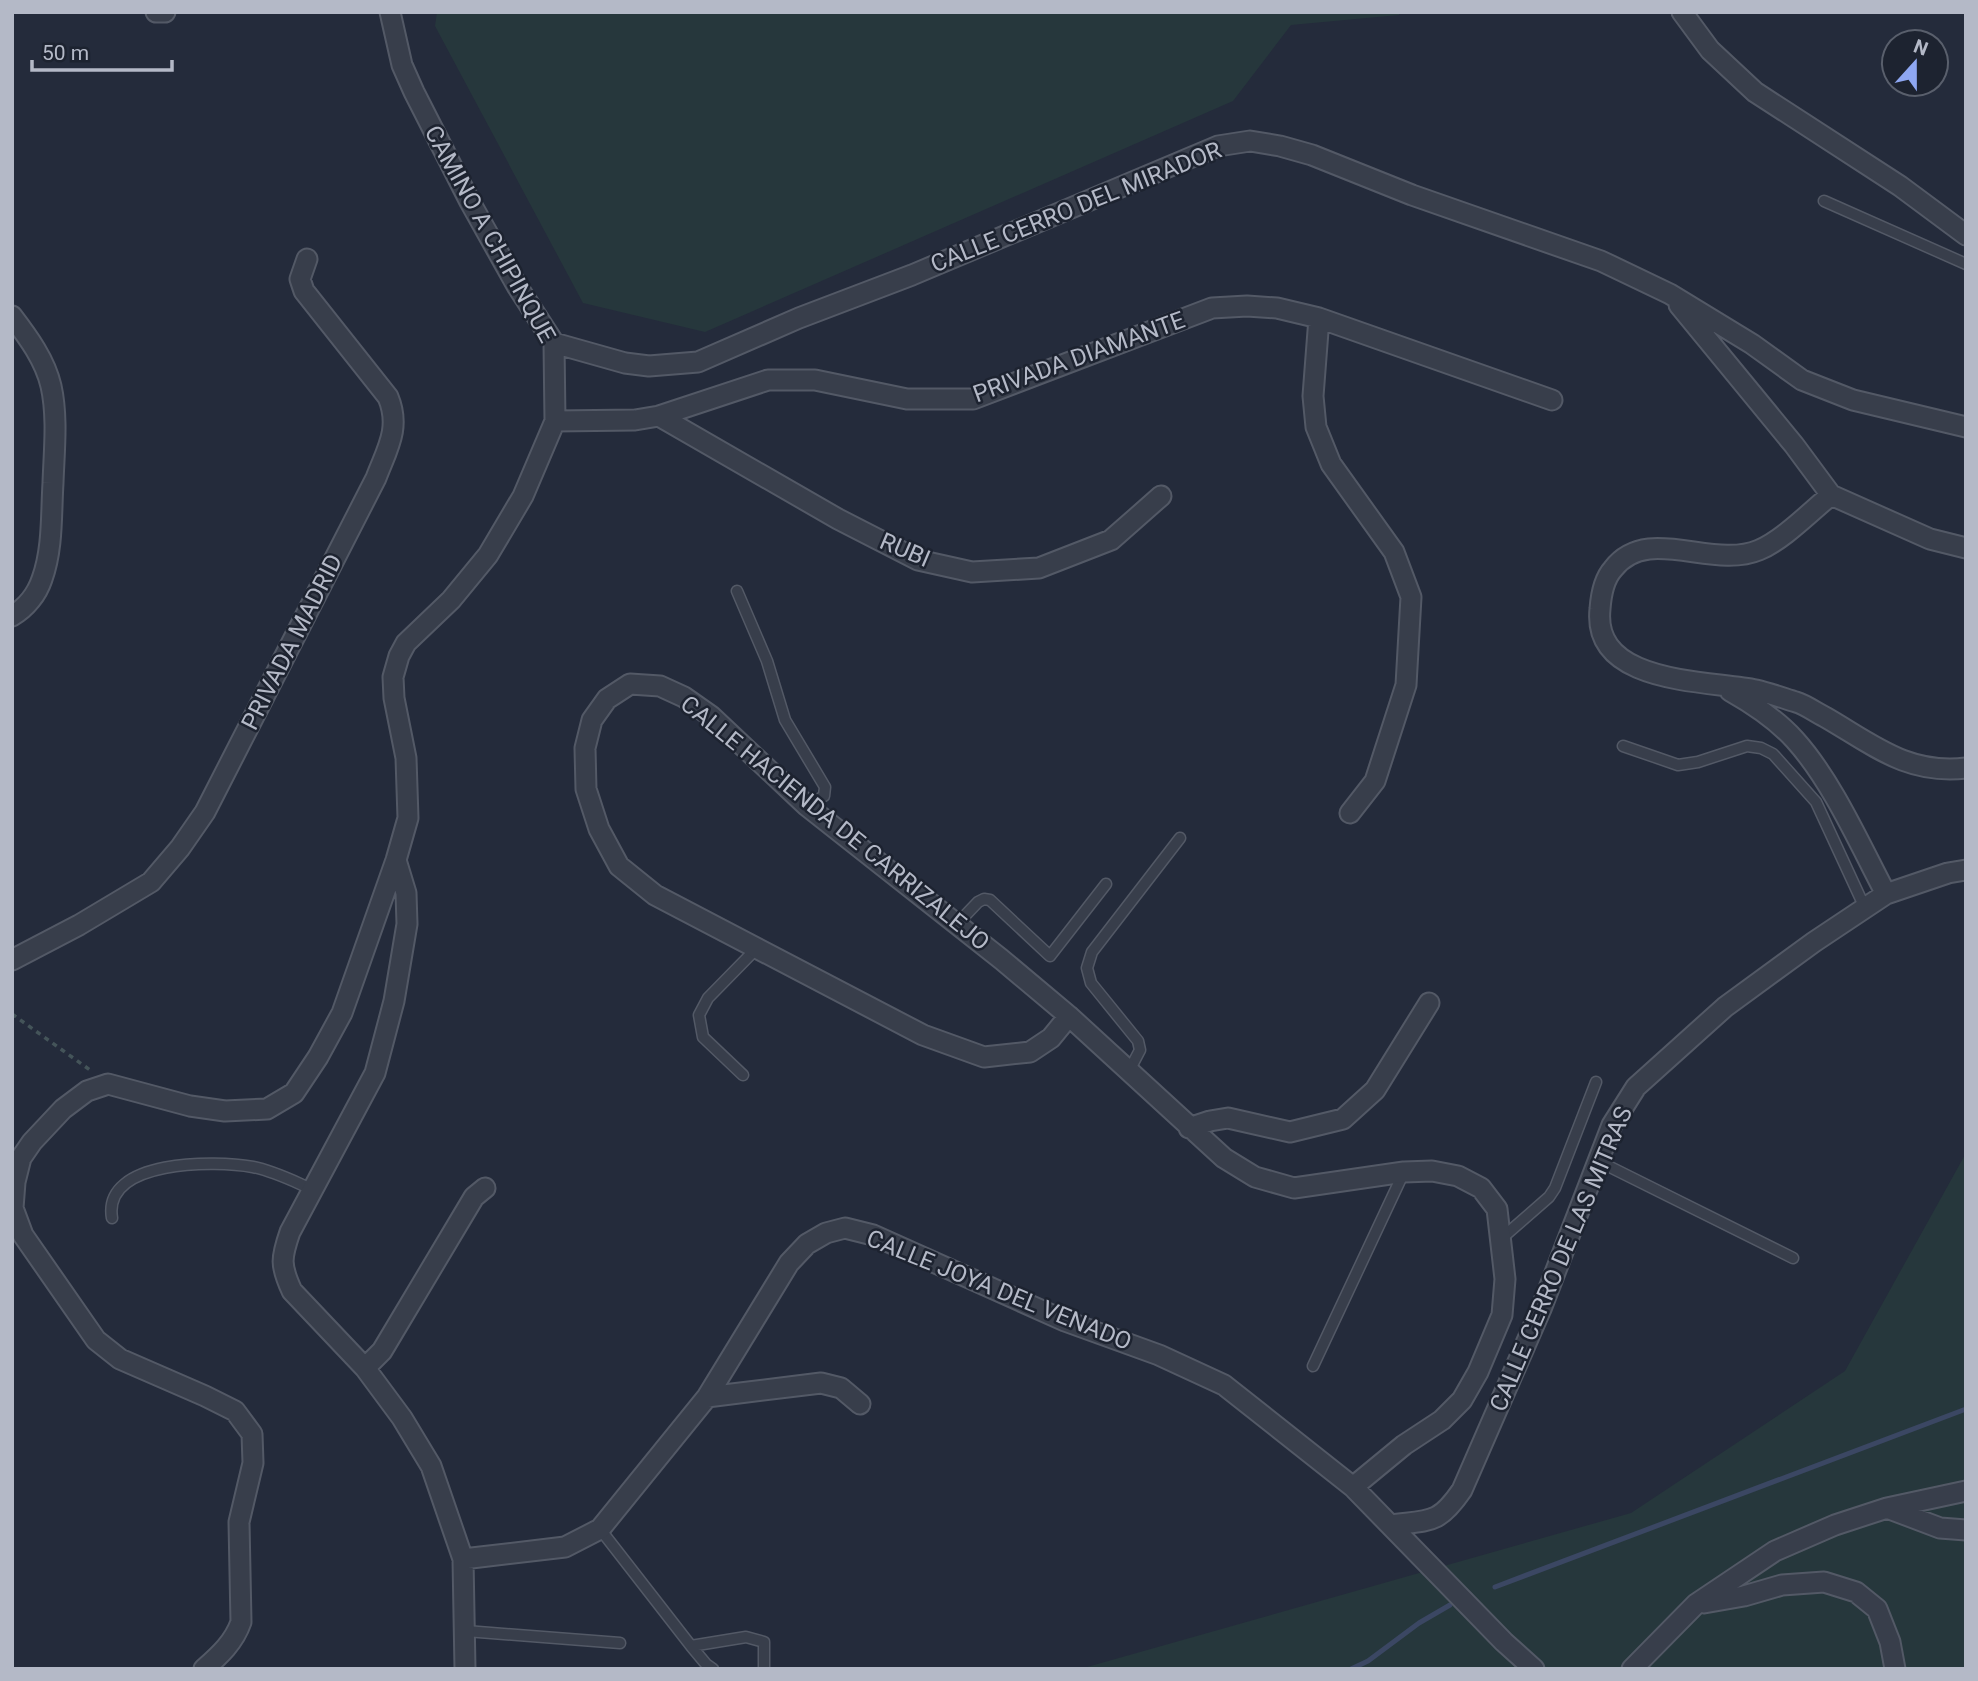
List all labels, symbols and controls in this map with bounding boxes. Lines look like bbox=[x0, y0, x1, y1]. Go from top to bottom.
scale bar bbox=[32, 28, 172, 72]
north arrow bbox=[1880, 28, 1950, 98]
text: N bbox=[1911, 34, 1931, 61]
text: 50 m bbox=[42, 41, 89, 65]
street label: CAMINO A CHIPINQUE bbox=[419, 121, 561, 347]
street label: CALLE CERRO DEL MIRADOR bbox=[926, 136, 1226, 278]
street label: PRIVADA DIAMANTE bbox=[969, 306, 1189, 408]
street label: RUBI bbox=[876, 527, 934, 573]
street label: PRIVADA MADRID bbox=[236, 550, 348, 734]
street label: CALLE HACIENDA DE CARRIZALEJO bbox=[675, 690, 995, 956]
street label: CALLE CERRO DE LAS MITRAS bbox=[1484, 1102, 1638, 1416]
street label: CALLE JOYA DEL VENADO bbox=[862, 1224, 1136, 1356]

